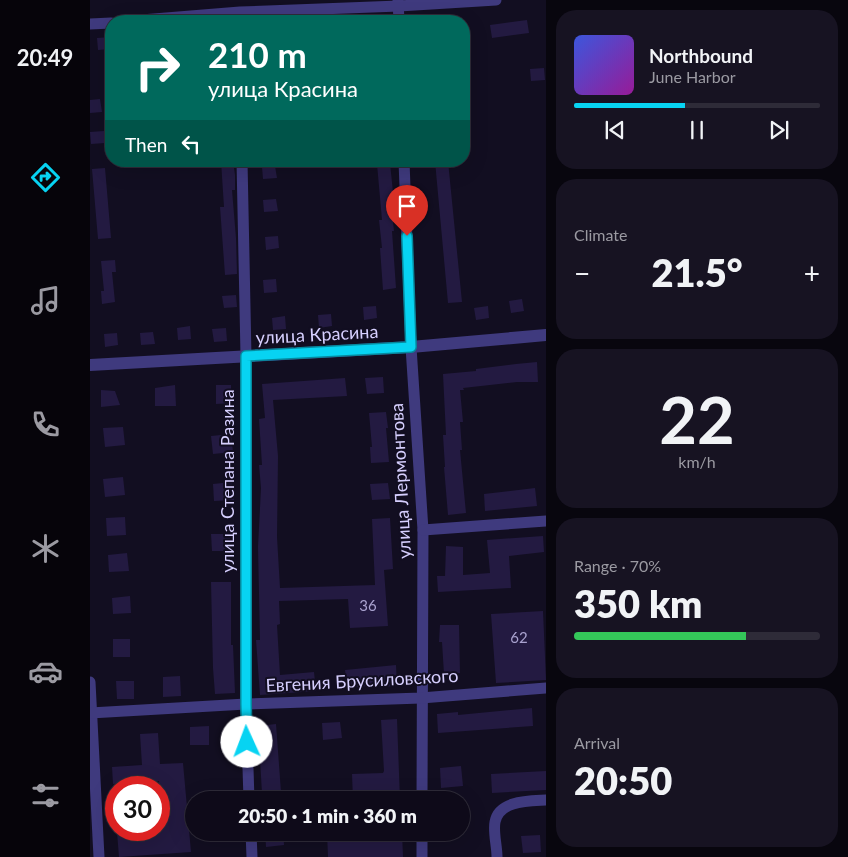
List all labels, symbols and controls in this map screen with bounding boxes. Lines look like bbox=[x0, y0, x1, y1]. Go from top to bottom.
text: 210 m bbox=[208, 33, 307, 75]
icon: right bbox=[125, 35, 190, 100]
text: 20:49 bbox=[17, 44, 73, 71]
text: Northbound bbox=[649, 44, 753, 67]
text: June Harbor bbox=[649, 67, 736, 86]
text: улица Красина bbox=[208, 75, 358, 102]
icon: previous bbox=[601, 116, 629, 144]
icon: pause bbox=[683, 116, 711, 144]
icon: next bbox=[765, 116, 793, 144]
icon: left bbox=[177, 130, 205, 158]
text: Then bbox=[125, 133, 167, 156]
icon: directions bbox=[28, 160, 63, 195]
pin bbox=[386, 185, 428, 236]
icon: arrive bbox=[393, 192, 421, 220]
text: Climate bbox=[574, 225, 627, 244]
text: 21.5° bbox=[651, 249, 743, 295]
text: − bbox=[574, 256, 590, 290]
text: + bbox=[804, 256, 820, 290]
icon: music bbox=[28, 283, 63, 318]
street label: улица Красина bbox=[255, 320, 379, 348]
text: 22 bbox=[659, 380, 735, 458]
street label: улица Степана Разина bbox=[216, 389, 238, 573]
street label: улица Лермонтова bbox=[385, 403, 415, 560]
icon: phone bbox=[28, 407, 63, 442]
text: km/h bbox=[678, 452, 716, 471]
icon: climate bbox=[28, 531, 63, 566]
text: Range · 70% bbox=[574, 556, 661, 575]
text: 350 km bbox=[574, 580, 702, 626]
house number: 36 bbox=[359, 596, 377, 614]
house number: 62 bbox=[510, 628, 528, 646]
icon: car bbox=[28, 654, 63, 689]
street label: Евгения Брусиловского bbox=[265, 664, 459, 696]
position arrow bbox=[220, 715, 272, 767]
text: Arrival bbox=[574, 733, 620, 752]
text: 20:50 bbox=[574, 757, 672, 803]
speed limit sign: 30 bbox=[105, 776, 170, 841]
icon: filters bbox=[28, 778, 63, 813]
text: 20:50 · 1 min · 360 m bbox=[238, 804, 417, 827]

